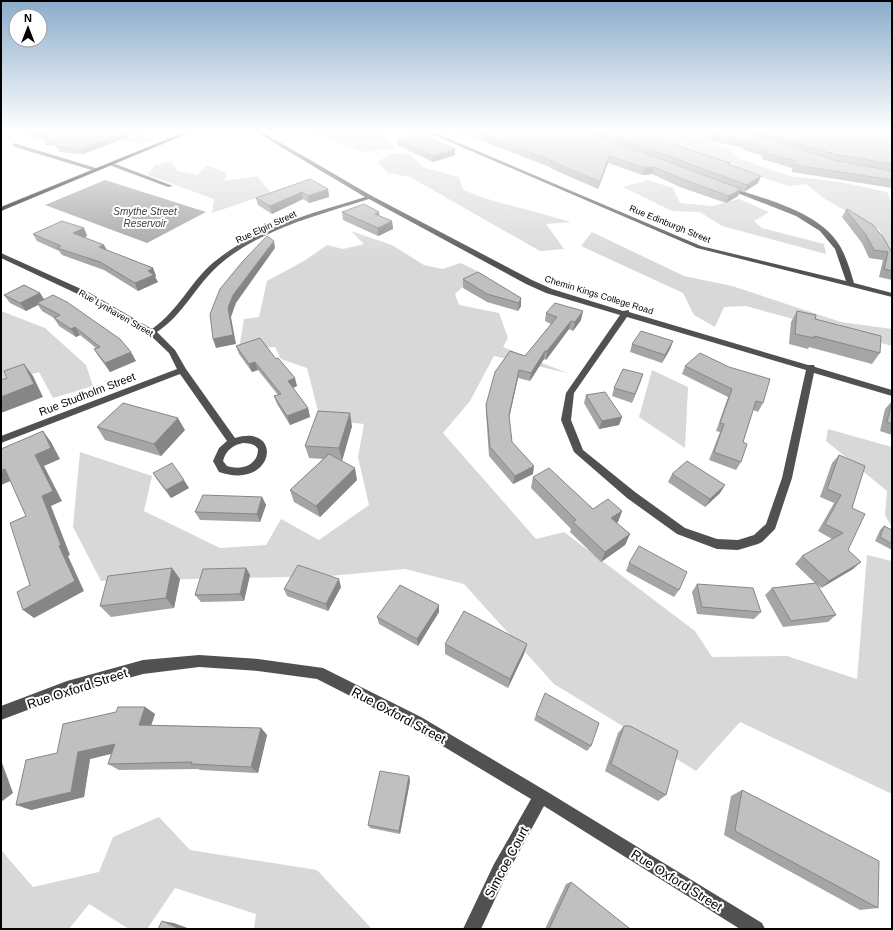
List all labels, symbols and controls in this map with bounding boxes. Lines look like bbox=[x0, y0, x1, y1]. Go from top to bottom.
north arrow bbox=[8, 8, 48, 48]
text: N bbox=[24, 12, 32, 24]
street label: Rue Edinburgh Street bbox=[628, 203, 712, 245]
water label: Smythe Street Reservoir bbox=[113, 206, 178, 229]
street label: Rue Elgin Street bbox=[234, 208, 298, 245]
street label: Chemin Kings College Road bbox=[543, 274, 655, 316]
street label: Rue Lynhaven Street bbox=[77, 288, 155, 339]
street label: Rue Studholm Street bbox=[37, 370, 137, 418]
street label: Rue Oxford Street bbox=[25, 665, 130, 712]
street label: Rue Oxford Street bbox=[349, 684, 449, 747]
street label: Simcoe Court bbox=[481, 824, 532, 901]
street label: Rue Oxford Street bbox=[628, 846, 725, 915]

